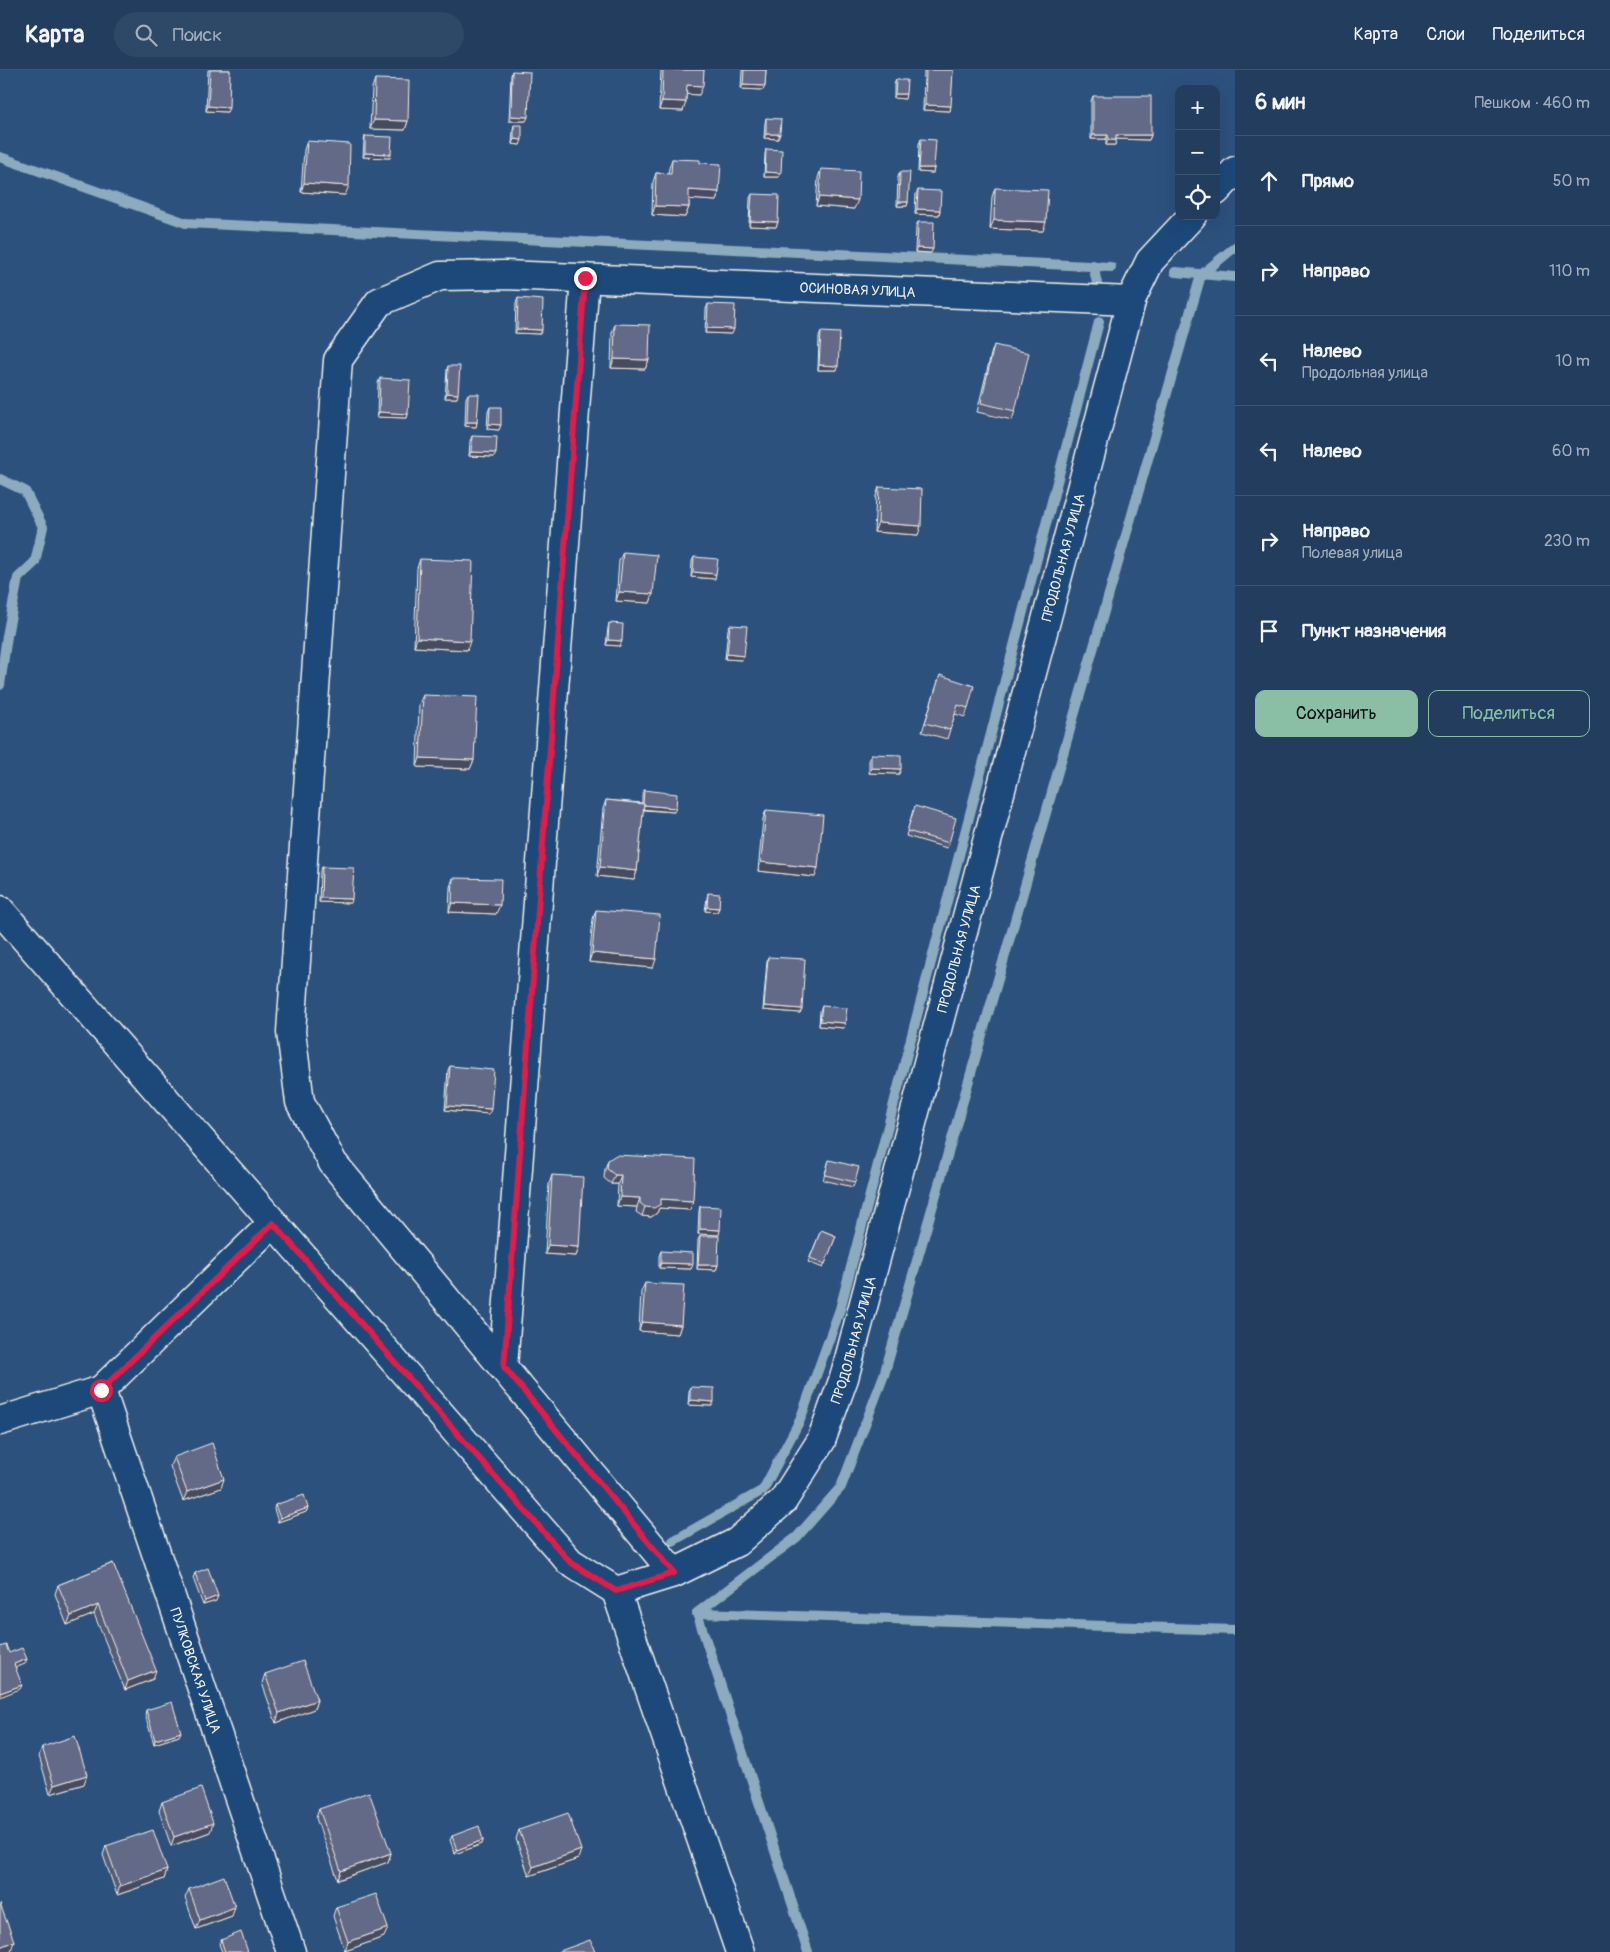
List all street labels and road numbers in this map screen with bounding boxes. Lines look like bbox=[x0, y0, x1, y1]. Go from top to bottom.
street label: ОСИНОВАЯ УЛИЦА bbox=[799, 279, 916, 301]
street label: ПРОДОЛЬНАЯ УЛИЦА bbox=[1038, 491, 1088, 623]
street label: ПРОДОЛЬНАЯ УЛИЦА bbox=[933, 883, 984, 1015]
street label: ПРОДОЛЬНАЯ УЛИЦА bbox=[827, 1274, 879, 1406]
street label: ПУЛКОВСКАЯ УЛИЦА bbox=[167, 1605, 225, 1735]

